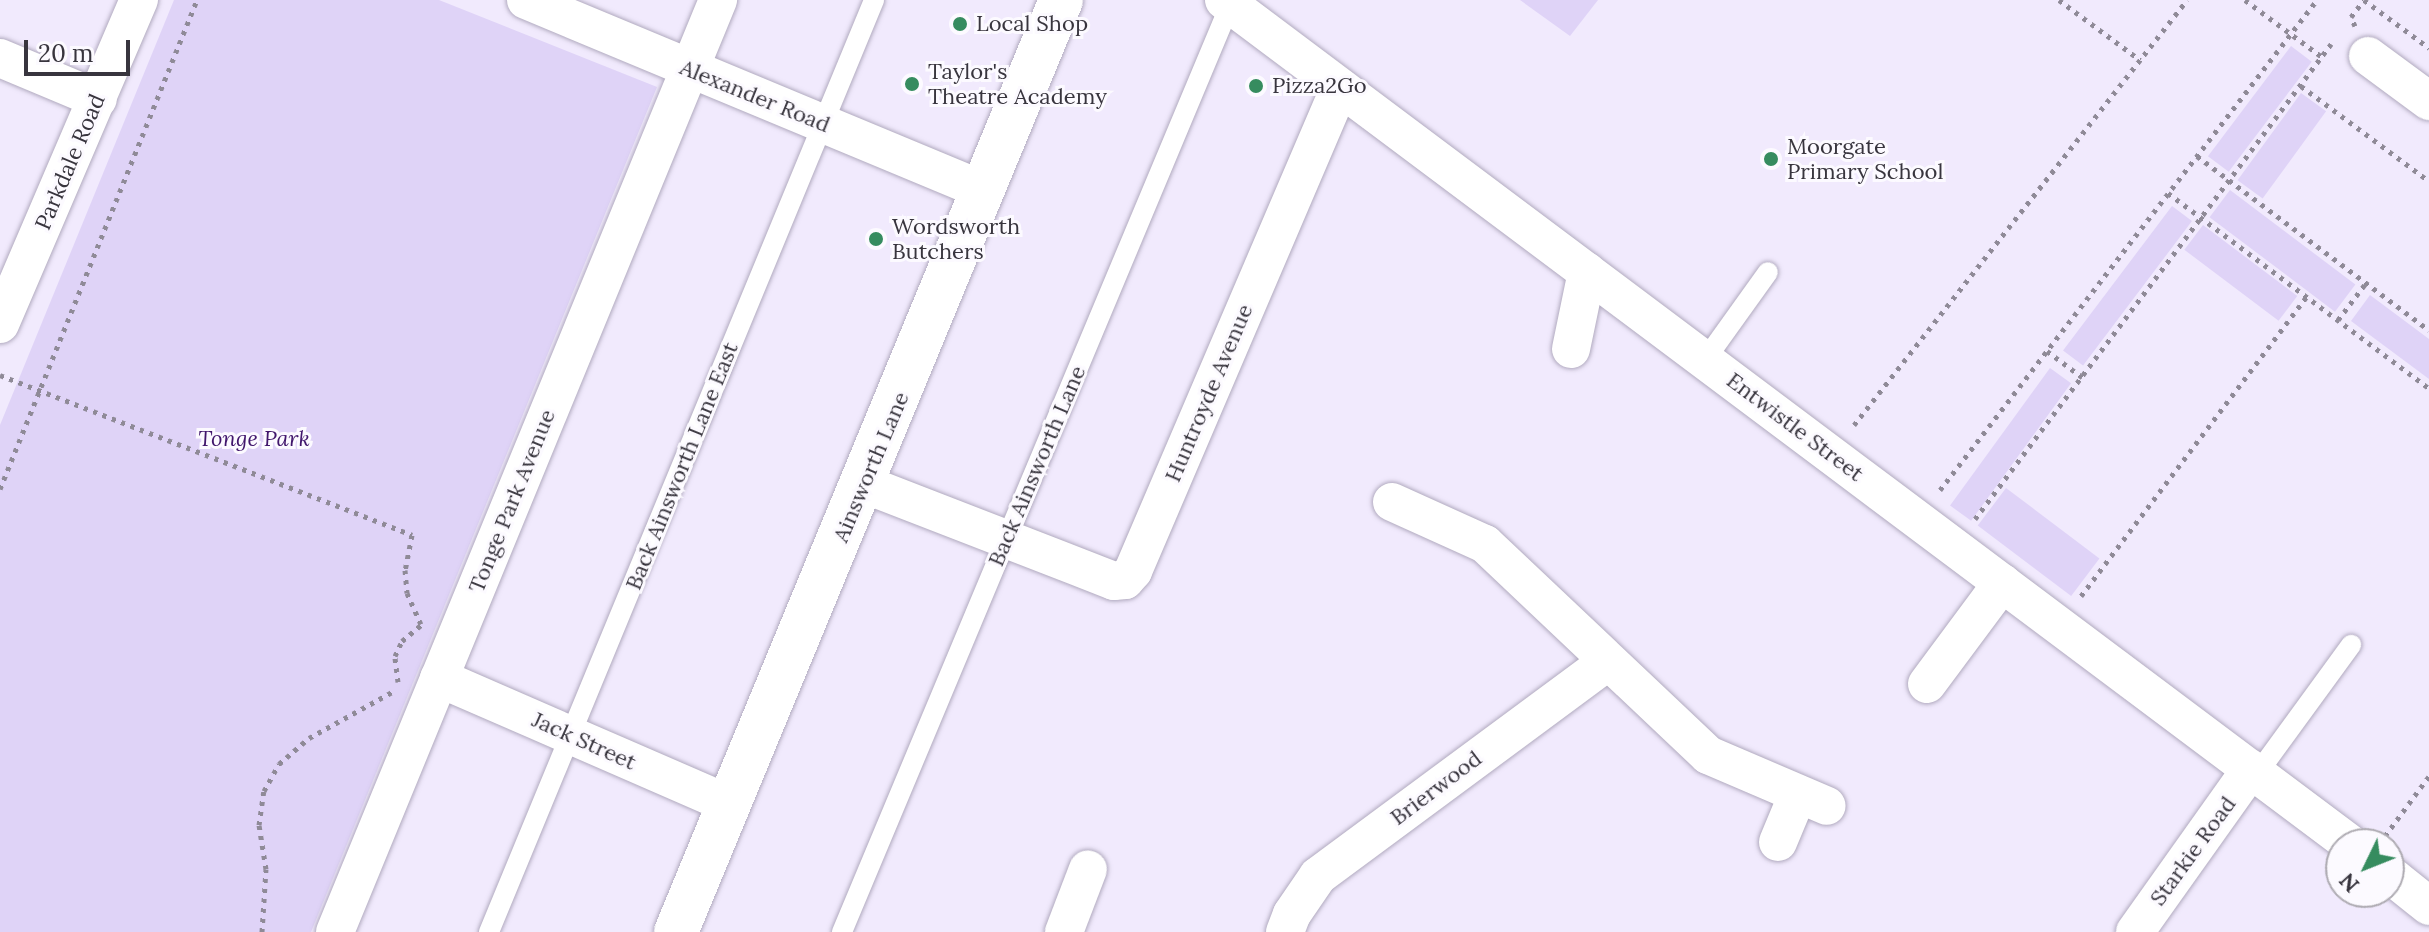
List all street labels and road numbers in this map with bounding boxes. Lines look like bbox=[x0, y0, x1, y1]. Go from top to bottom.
street label: Alexander Road bbox=[676, 54, 834, 138]
street label: Parkdale Road bbox=[30, 90, 110, 234]
street label: Huntroyde Avenue bbox=[1160, 300, 1258, 486]
street label: Back Ainsworth Lane East bbox=[620, 338, 744, 594]
street label: Back Ainsworth Lane bbox=[983, 362, 1091, 570]
street label: Entwistle Street bbox=[1721, 367, 1869, 487]
street label: Ainsworth Lane bbox=[827, 388, 915, 546]
street label: Tonge Park Avenue bbox=[463, 406, 561, 596]
street label: Jack Street bbox=[528, 706, 640, 776]
street label: Brierwood bbox=[1385, 745, 1487, 831]
street label: Starkie Road bbox=[2145, 791, 2241, 911]

